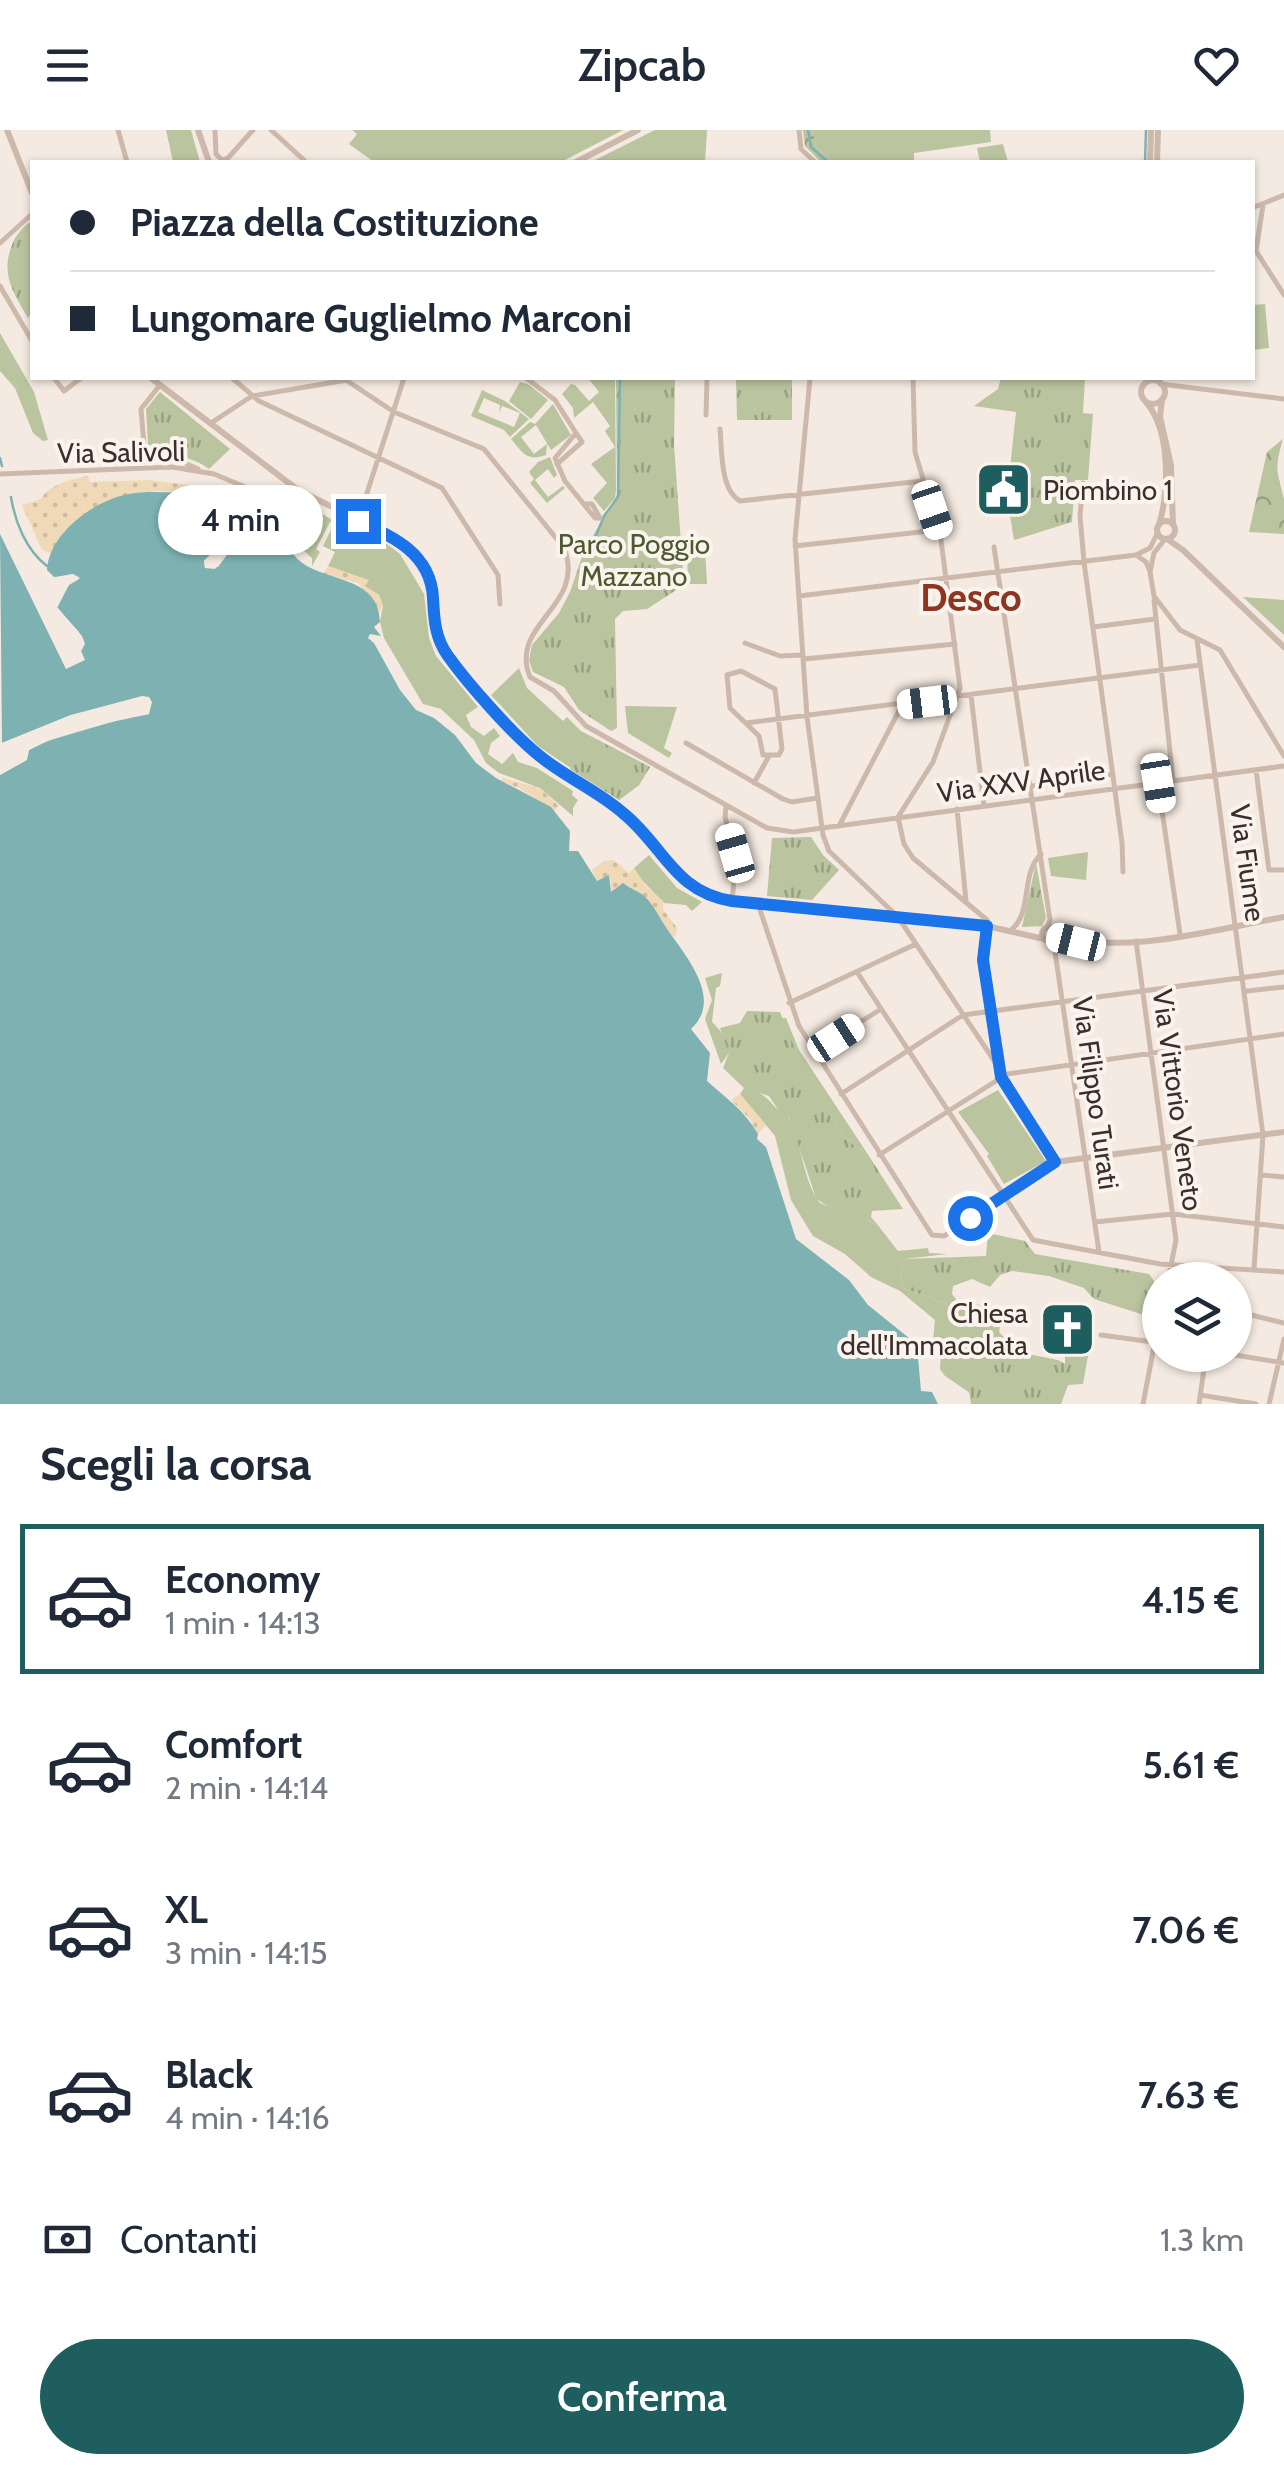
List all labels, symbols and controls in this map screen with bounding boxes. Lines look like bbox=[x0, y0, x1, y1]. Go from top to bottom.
icon: menu bbox=[40, 38, 95, 93]
text: Zipcab bbox=[578, 38, 706, 92]
icon: heart bbox=[1189, 38, 1244, 93]
text: Piazza della Costituzione bbox=[130, 199, 539, 246]
text: Lungomare Guglielmo Marconi bbox=[130, 295, 632, 342]
street label: Via Salivoli bbox=[57, 434, 185, 470]
public building icon: Piombino 1 bbox=[974, 460, 1034, 520]
place label: Piombino 1 bbox=[1043, 473, 1173, 507]
car bbox=[908, 477, 956, 543]
callout: 4 min bbox=[158, 486, 323, 556]
route end bbox=[336, 499, 381, 544]
text: 4 min bbox=[201, 500, 280, 539]
park label: Parco Poggio Mazzano bbox=[558, 527, 710, 593]
district label: Desco bbox=[920, 574, 1022, 621]
car bbox=[895, 683, 959, 721]
car bbox=[1138, 751, 1178, 815]
street label: Via XXV Aprile bbox=[935, 752, 1107, 810]
street label: Via Fiume bbox=[1223, 802, 1273, 924]
car bbox=[712, 820, 758, 886]
car bbox=[1043, 920, 1109, 964]
street label: Via Vittorio Veneto bbox=[1146, 987, 1210, 1213]
street label: Via Filippo Turati bbox=[1066, 995, 1126, 1191]
car bbox=[803, 1009, 869, 1067]
route start bbox=[948, 1196, 993, 1241]
map controls bbox=[1142, 1262, 1252, 1372]
button: layers bbox=[1142, 1262, 1252, 1372]
place label: Chiesa dell'Immacolata bbox=[840, 1296, 1029, 1362]
church icon: Chiesa dell'Immacolata bbox=[1037, 1299, 1097, 1359]
text: Scegli la corsa bbox=[40, 1437, 312, 1491]
icon: car bbox=[45, 1554, 135, 1644]
text: Economy bbox=[165, 1556, 320, 1603]
text: 4.15 € bbox=[1142, 1576, 1239, 1623]
text: 1 min · 14:13 bbox=[165, 1603, 321, 1642]
icon: car bbox=[45, 1719, 135, 1809]
text: Comfort bbox=[165, 1721, 302, 1768]
text: 5.61 € bbox=[1142, 1741, 1239, 1788]
text: 2 min · 14:14 bbox=[165, 1768, 328, 1807]
icon: car bbox=[45, 1884, 135, 1974]
text: XL bbox=[165, 1886, 208, 1933]
text: 7.06 € bbox=[1132, 1906, 1239, 1953]
text: 3 min · 14:15 bbox=[165, 1933, 328, 1972]
icon: car bbox=[45, 2049, 135, 2139]
text: Black bbox=[165, 2051, 253, 2098]
text: 7.63 € bbox=[1138, 2071, 1239, 2118]
text: 4 min · 14:16 bbox=[165, 2098, 330, 2137]
icon: cash bbox=[40, 2212, 95, 2267]
text: Contanti bbox=[120, 2216, 258, 2263]
text: 1.3 km bbox=[1160, 2220, 1244, 2259]
button: Conferma bbox=[40, 2339, 1244, 2454]

